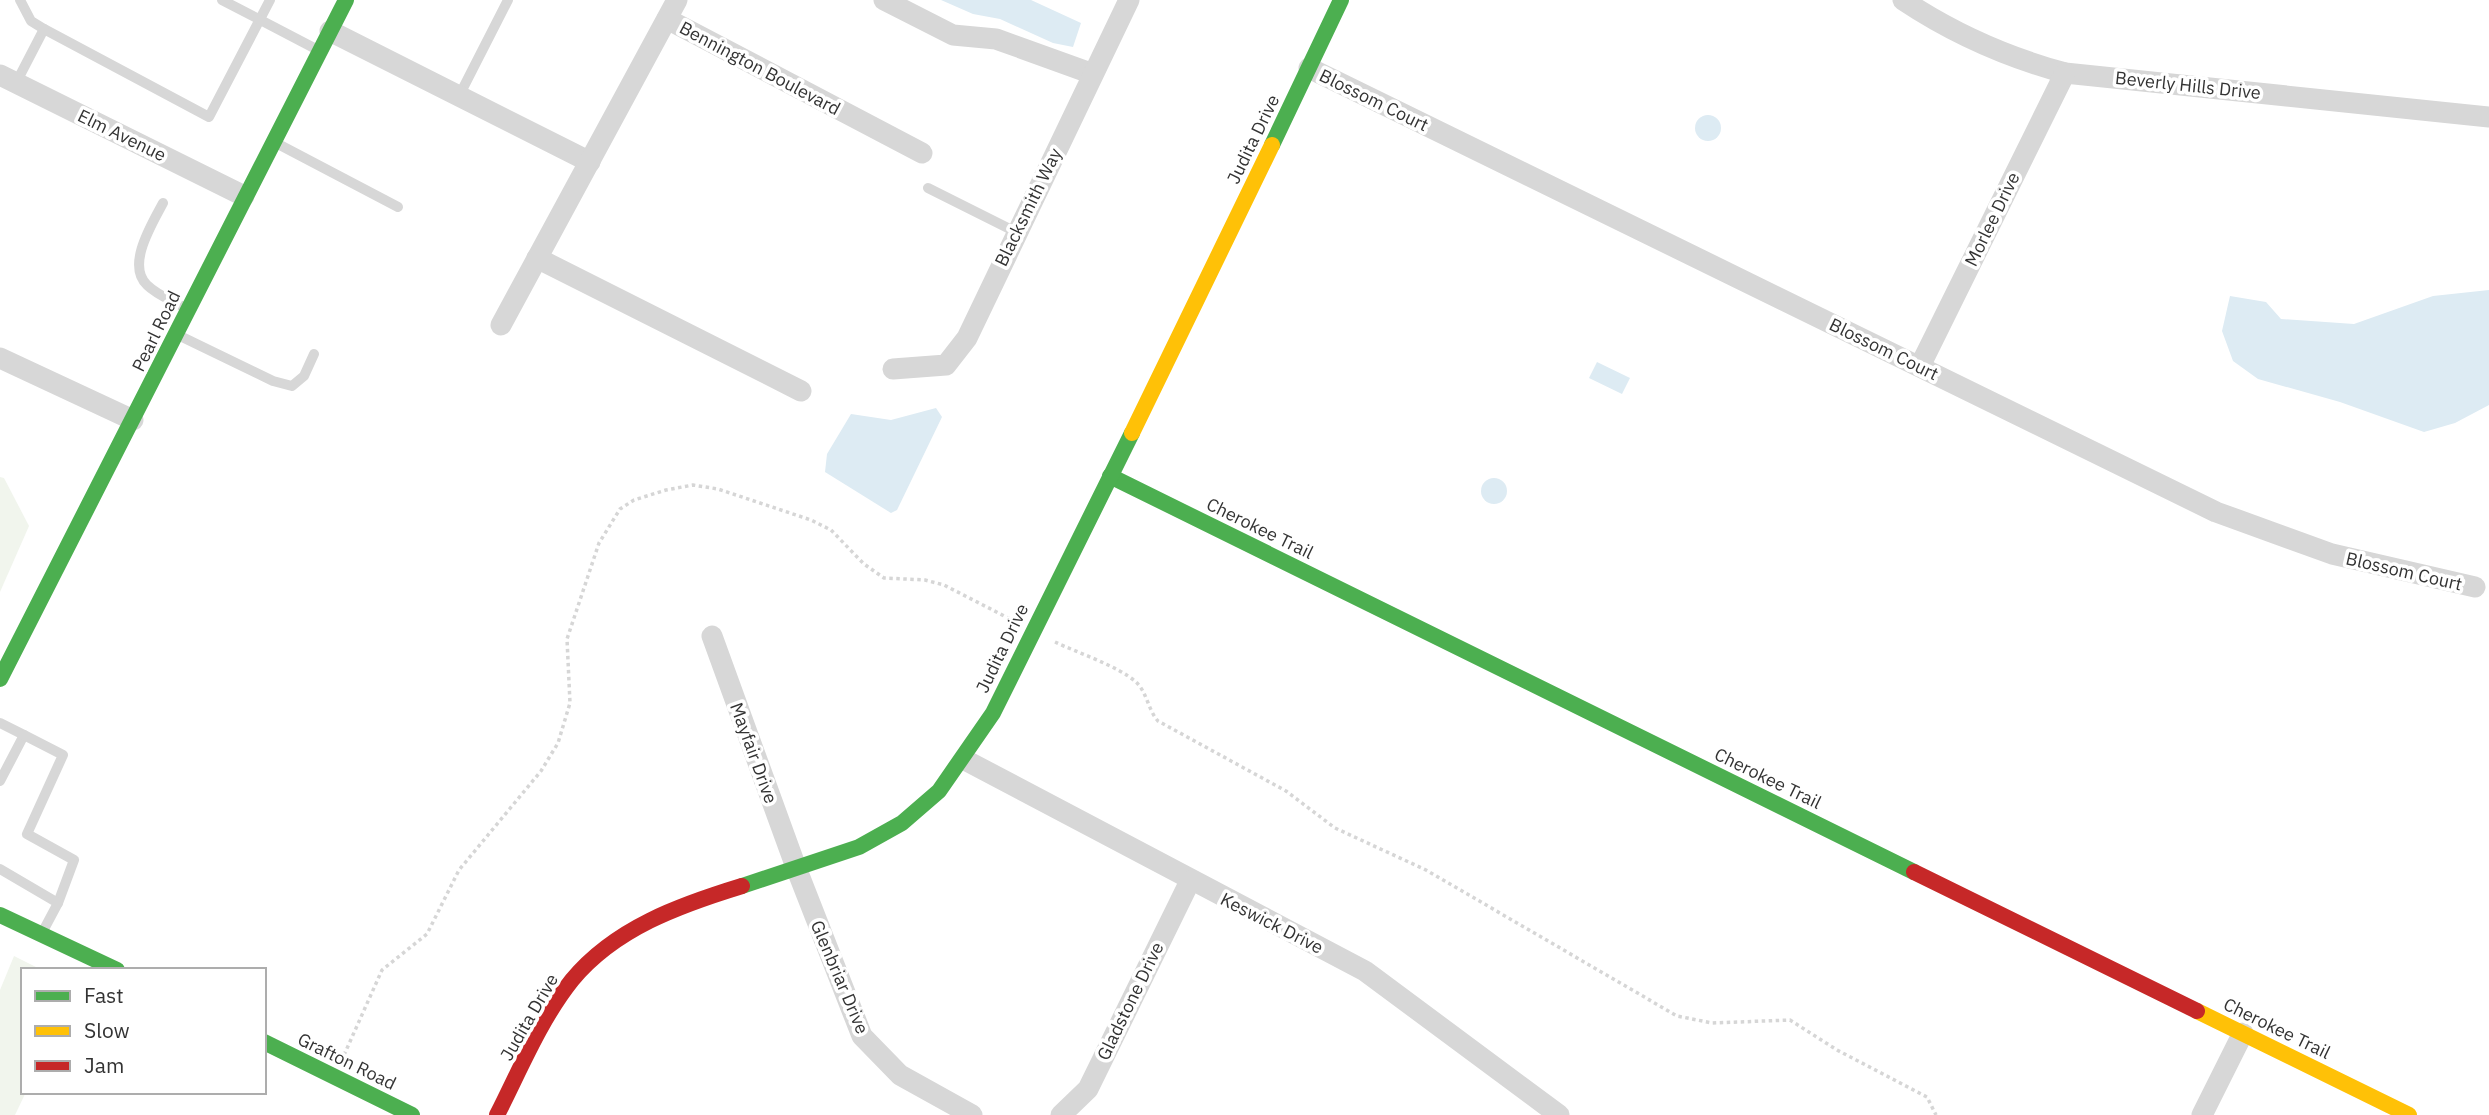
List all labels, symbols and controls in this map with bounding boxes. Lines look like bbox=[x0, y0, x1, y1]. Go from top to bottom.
street label: Bennington Boulevard bbox=[676, 16, 844, 120]
street label: Blossom Court bbox=[1316, 64, 1432, 136]
street label: Beverly Hills Drive bbox=[2114, 66, 2262, 104]
street label: Judita Drive bbox=[1222, 91, 1284, 187]
street label: Elm Avenue bbox=[74, 104, 170, 166]
street label: Blacksmith Way bbox=[989, 144, 1067, 270]
street label: Morlee Drive bbox=[1959, 168, 2025, 270]
street label: Pearl Road bbox=[127, 287, 185, 375]
street label: Blossom Court bbox=[1826, 313, 1942, 385]
street label: Cherokee Trail bbox=[1203, 492, 1317, 564]
street label: Blossom Court bbox=[2344, 546, 2464, 596]
street label: Judita Drive bbox=[971, 600, 1033, 696]
street label: Mayfair Drive bbox=[725, 699, 783, 807]
street label: Cherokee Trail bbox=[1711, 742, 1825, 814]
street label: Keswick Drive bbox=[1217, 887, 1327, 959]
street label: Glenbriar Drive bbox=[806, 917, 874, 1037]
street label: Gladstone Drive bbox=[1091, 938, 1169, 1064]
legend bbox=[21, 968, 266, 1094]
street label: Judita Drive bbox=[495, 969, 563, 1064]
text: Fast bbox=[84, 981, 124, 1009]
street label: Cherokee Trail bbox=[2220, 992, 2334, 1064]
text: Slow bbox=[84, 1016, 130, 1044]
street label: Grafton Road bbox=[294, 1027, 400, 1095]
text: Jam bbox=[84, 1051, 124, 1079]

